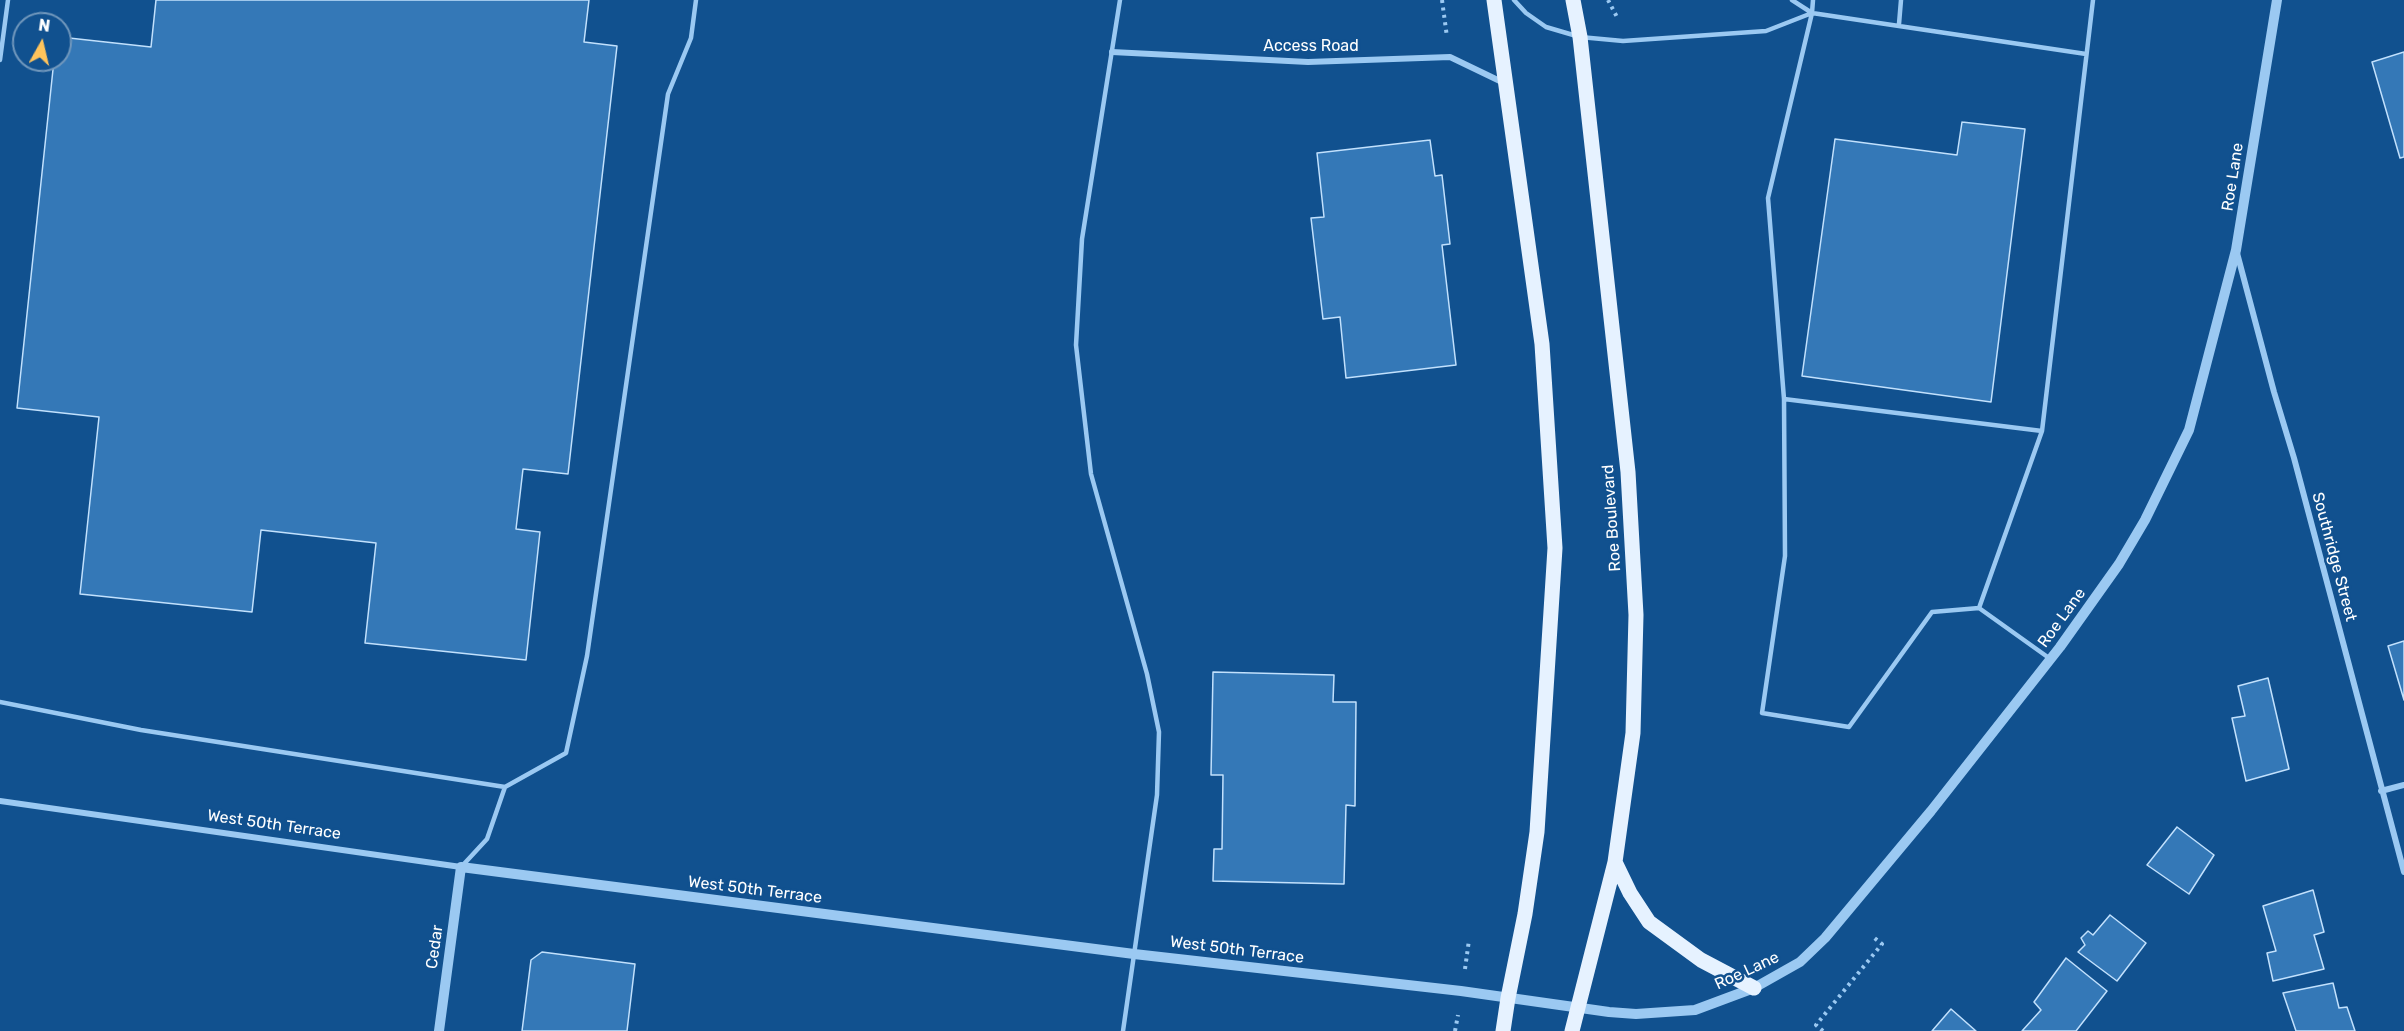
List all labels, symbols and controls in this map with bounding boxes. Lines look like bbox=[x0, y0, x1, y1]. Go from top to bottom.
north arrow bbox=[12, 12, 72, 72]
text: N bbox=[37, 15, 51, 36]
street label: Access Road bbox=[1263, 36, 1359, 56]
street label: Roe Lane bbox=[2218, 141, 2248, 213]
street label: Roe Boulevard bbox=[1599, 464, 1625, 572]
street label: Southridge Street bbox=[2308, 490, 2360, 624]
street label: Roe Lane bbox=[2034, 584, 2090, 652]
street label: West 50th Terrace bbox=[206, 806, 342, 844]
street label: West 50th Terrace bbox=[687, 872, 823, 908]
street label: Cedar bbox=[422, 924, 448, 970]
street label: West 50th Terrace bbox=[1169, 932, 1305, 968]
street label: Roe Lane bbox=[1712, 948, 1782, 994]

